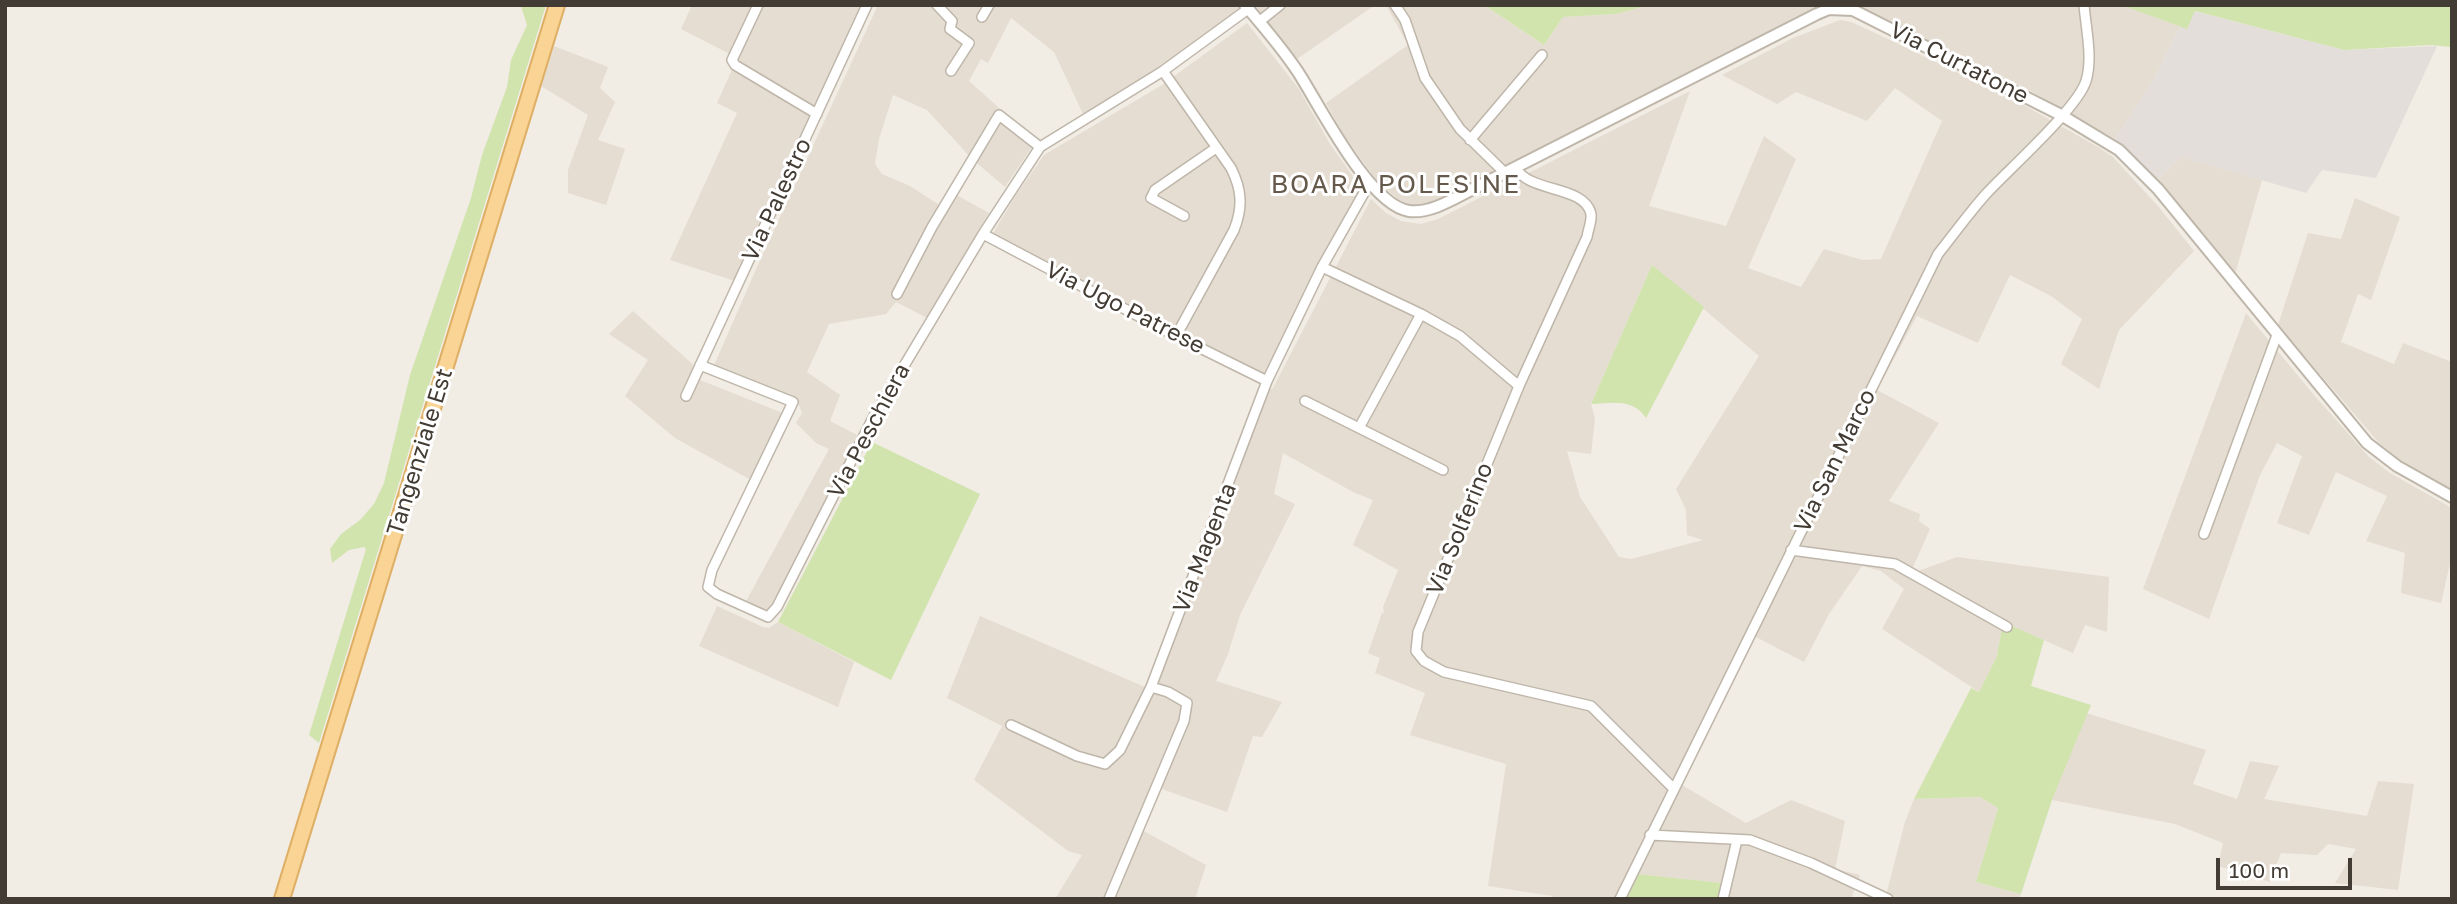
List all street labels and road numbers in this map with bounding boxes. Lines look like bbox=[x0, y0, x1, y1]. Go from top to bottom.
street label: Via Curtatone bbox=[1885, 16, 2033, 110]
street label: Via Palestro bbox=[736, 134, 818, 266]
street label: Via Ugo Patrese bbox=[1041, 256, 1209, 360]
street label: Via Peschiera bbox=[822, 359, 916, 503]
street label: Tangenziale Est bbox=[381, 365, 459, 539]
street label: Via San Marco bbox=[1788, 385, 1882, 537]
street label: Via Solferino bbox=[1421, 459, 1499, 599]
street label: Via Magenta bbox=[1168, 479, 1242, 617]

